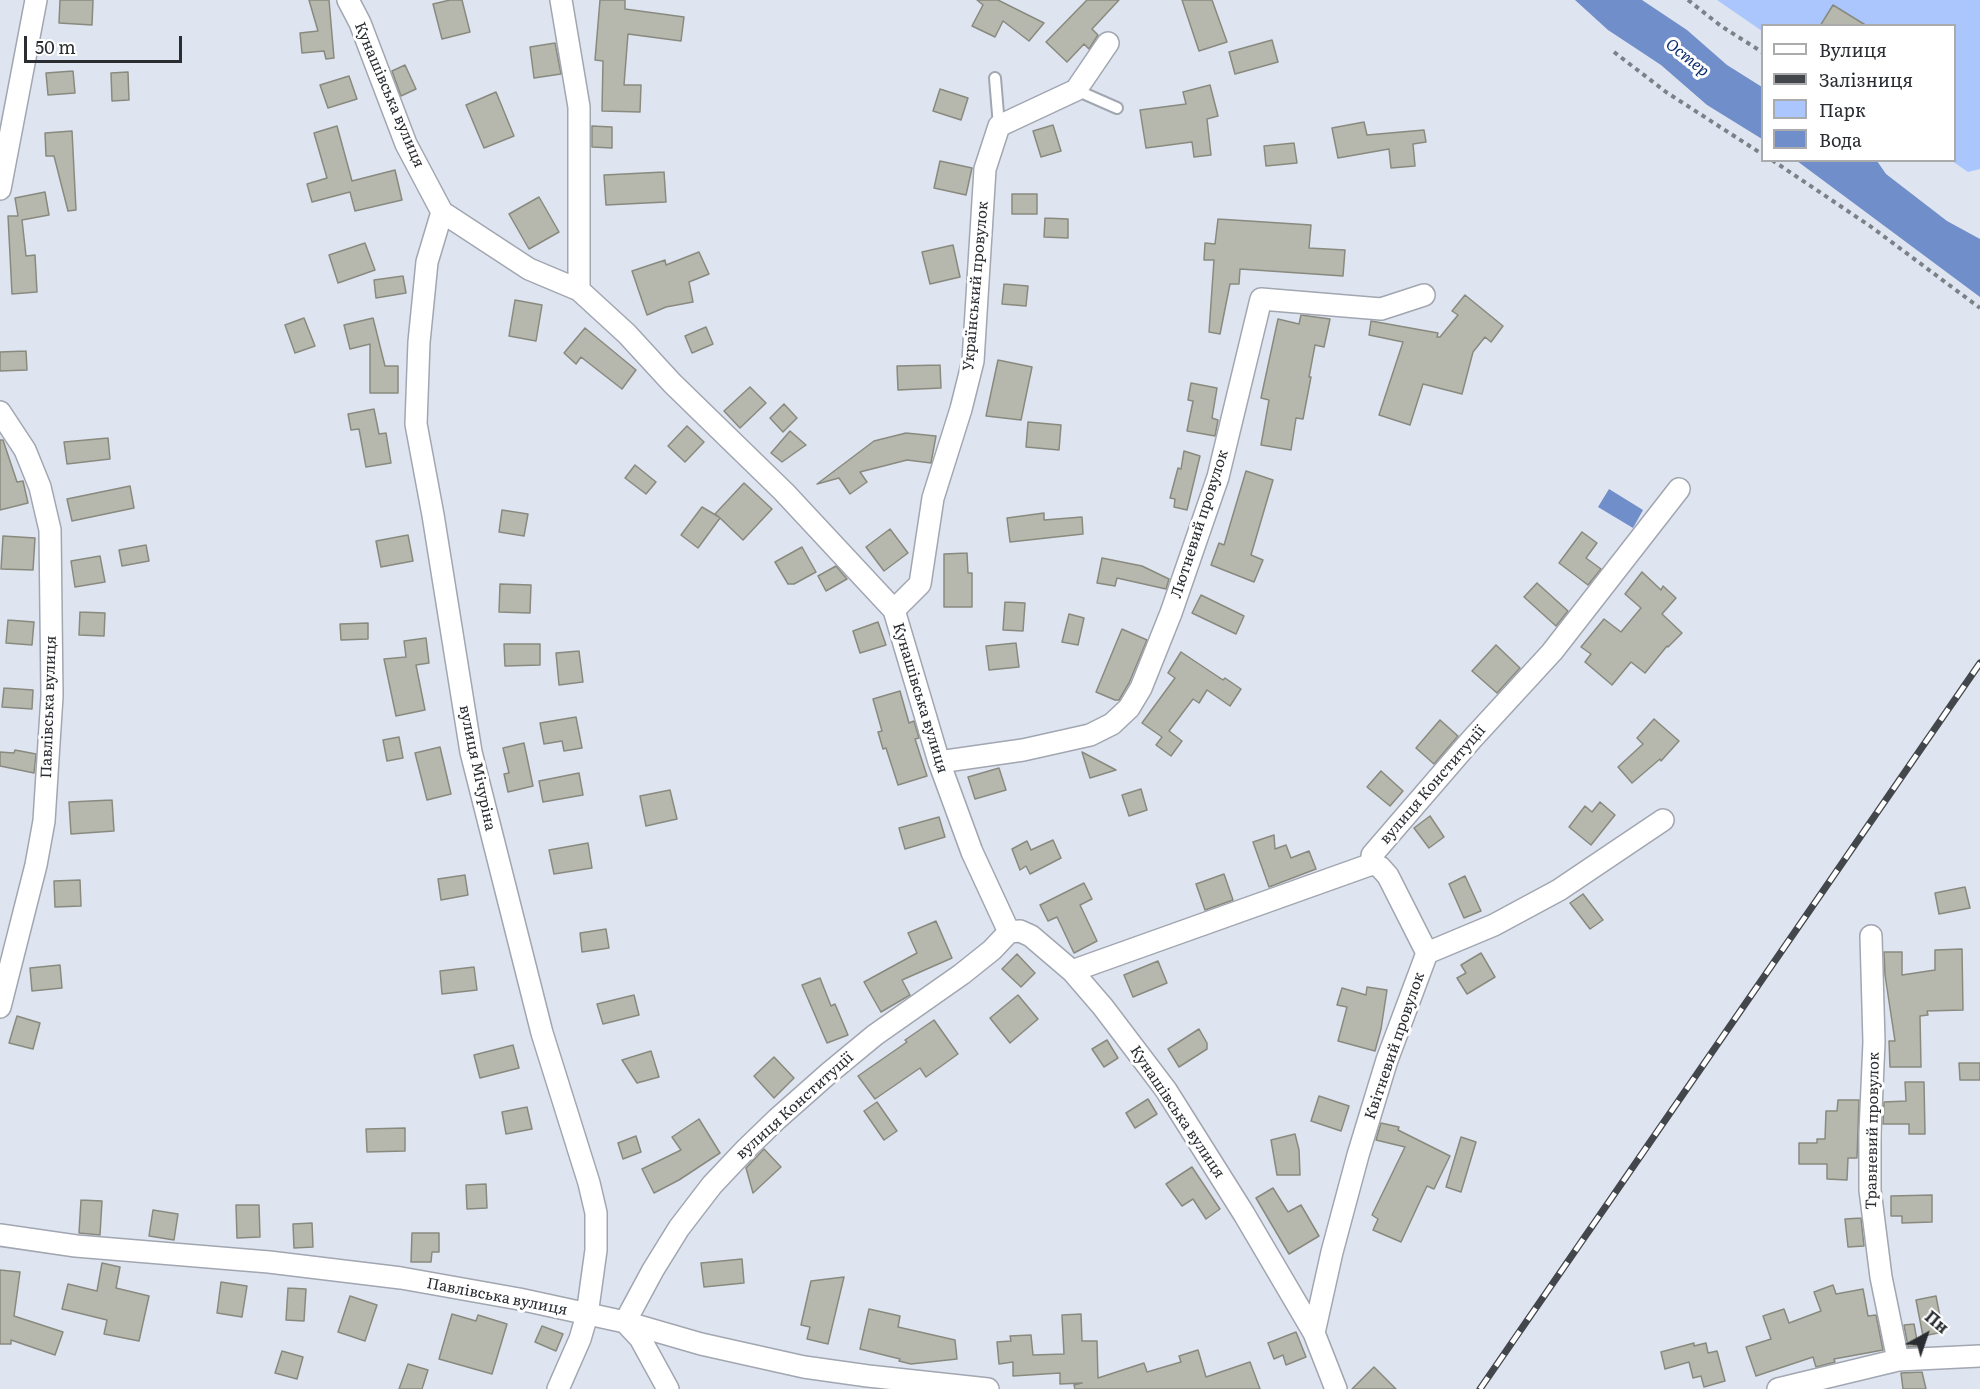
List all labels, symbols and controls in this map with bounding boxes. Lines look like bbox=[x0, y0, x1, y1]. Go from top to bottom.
street label: Кунашівська вулиця bbox=[350, 20, 428, 170]
scale bar bbox=[27, 24, 184, 62]
legend bbox=[1761, 24, 1956, 162]
text: 50 m bbox=[35, 33, 76, 60]
water label: Остер bbox=[1661, 35, 1713, 81]
text: Вулиця bbox=[1819, 36, 1887, 63]
text: Залізниця bbox=[1819, 66, 1913, 93]
text: Парк bbox=[1819, 96, 1866, 123]
text: Вода bbox=[1819, 126, 1862, 153]
street label: Український провулок bbox=[960, 200, 992, 372]
street label: Лютневий провулок bbox=[1168, 448, 1232, 600]
street label: Кунашівська вулиця bbox=[889, 621, 951, 775]
street label: Павлівська вулиця bbox=[38, 635, 60, 779]
street label: вулиця Мічуріна bbox=[455, 703, 499, 833]
street label: вулиця Конституції bbox=[1376, 722, 1490, 848]
street label: Квітневий провулок bbox=[1361, 970, 1429, 1122]
street label: Кунашівська вулиця bbox=[1126, 1042, 1228, 1182]
street label: вулиця Конституції bbox=[733, 1049, 857, 1163]
street label: Травневий провулок bbox=[1863, 1052, 1883, 1210]
street label: Павлівська вулиця bbox=[425, 1275, 569, 1319]
text: Пн bbox=[1920, 1304, 1955, 1338]
north arrow bbox=[1896, 1305, 1956, 1365]

